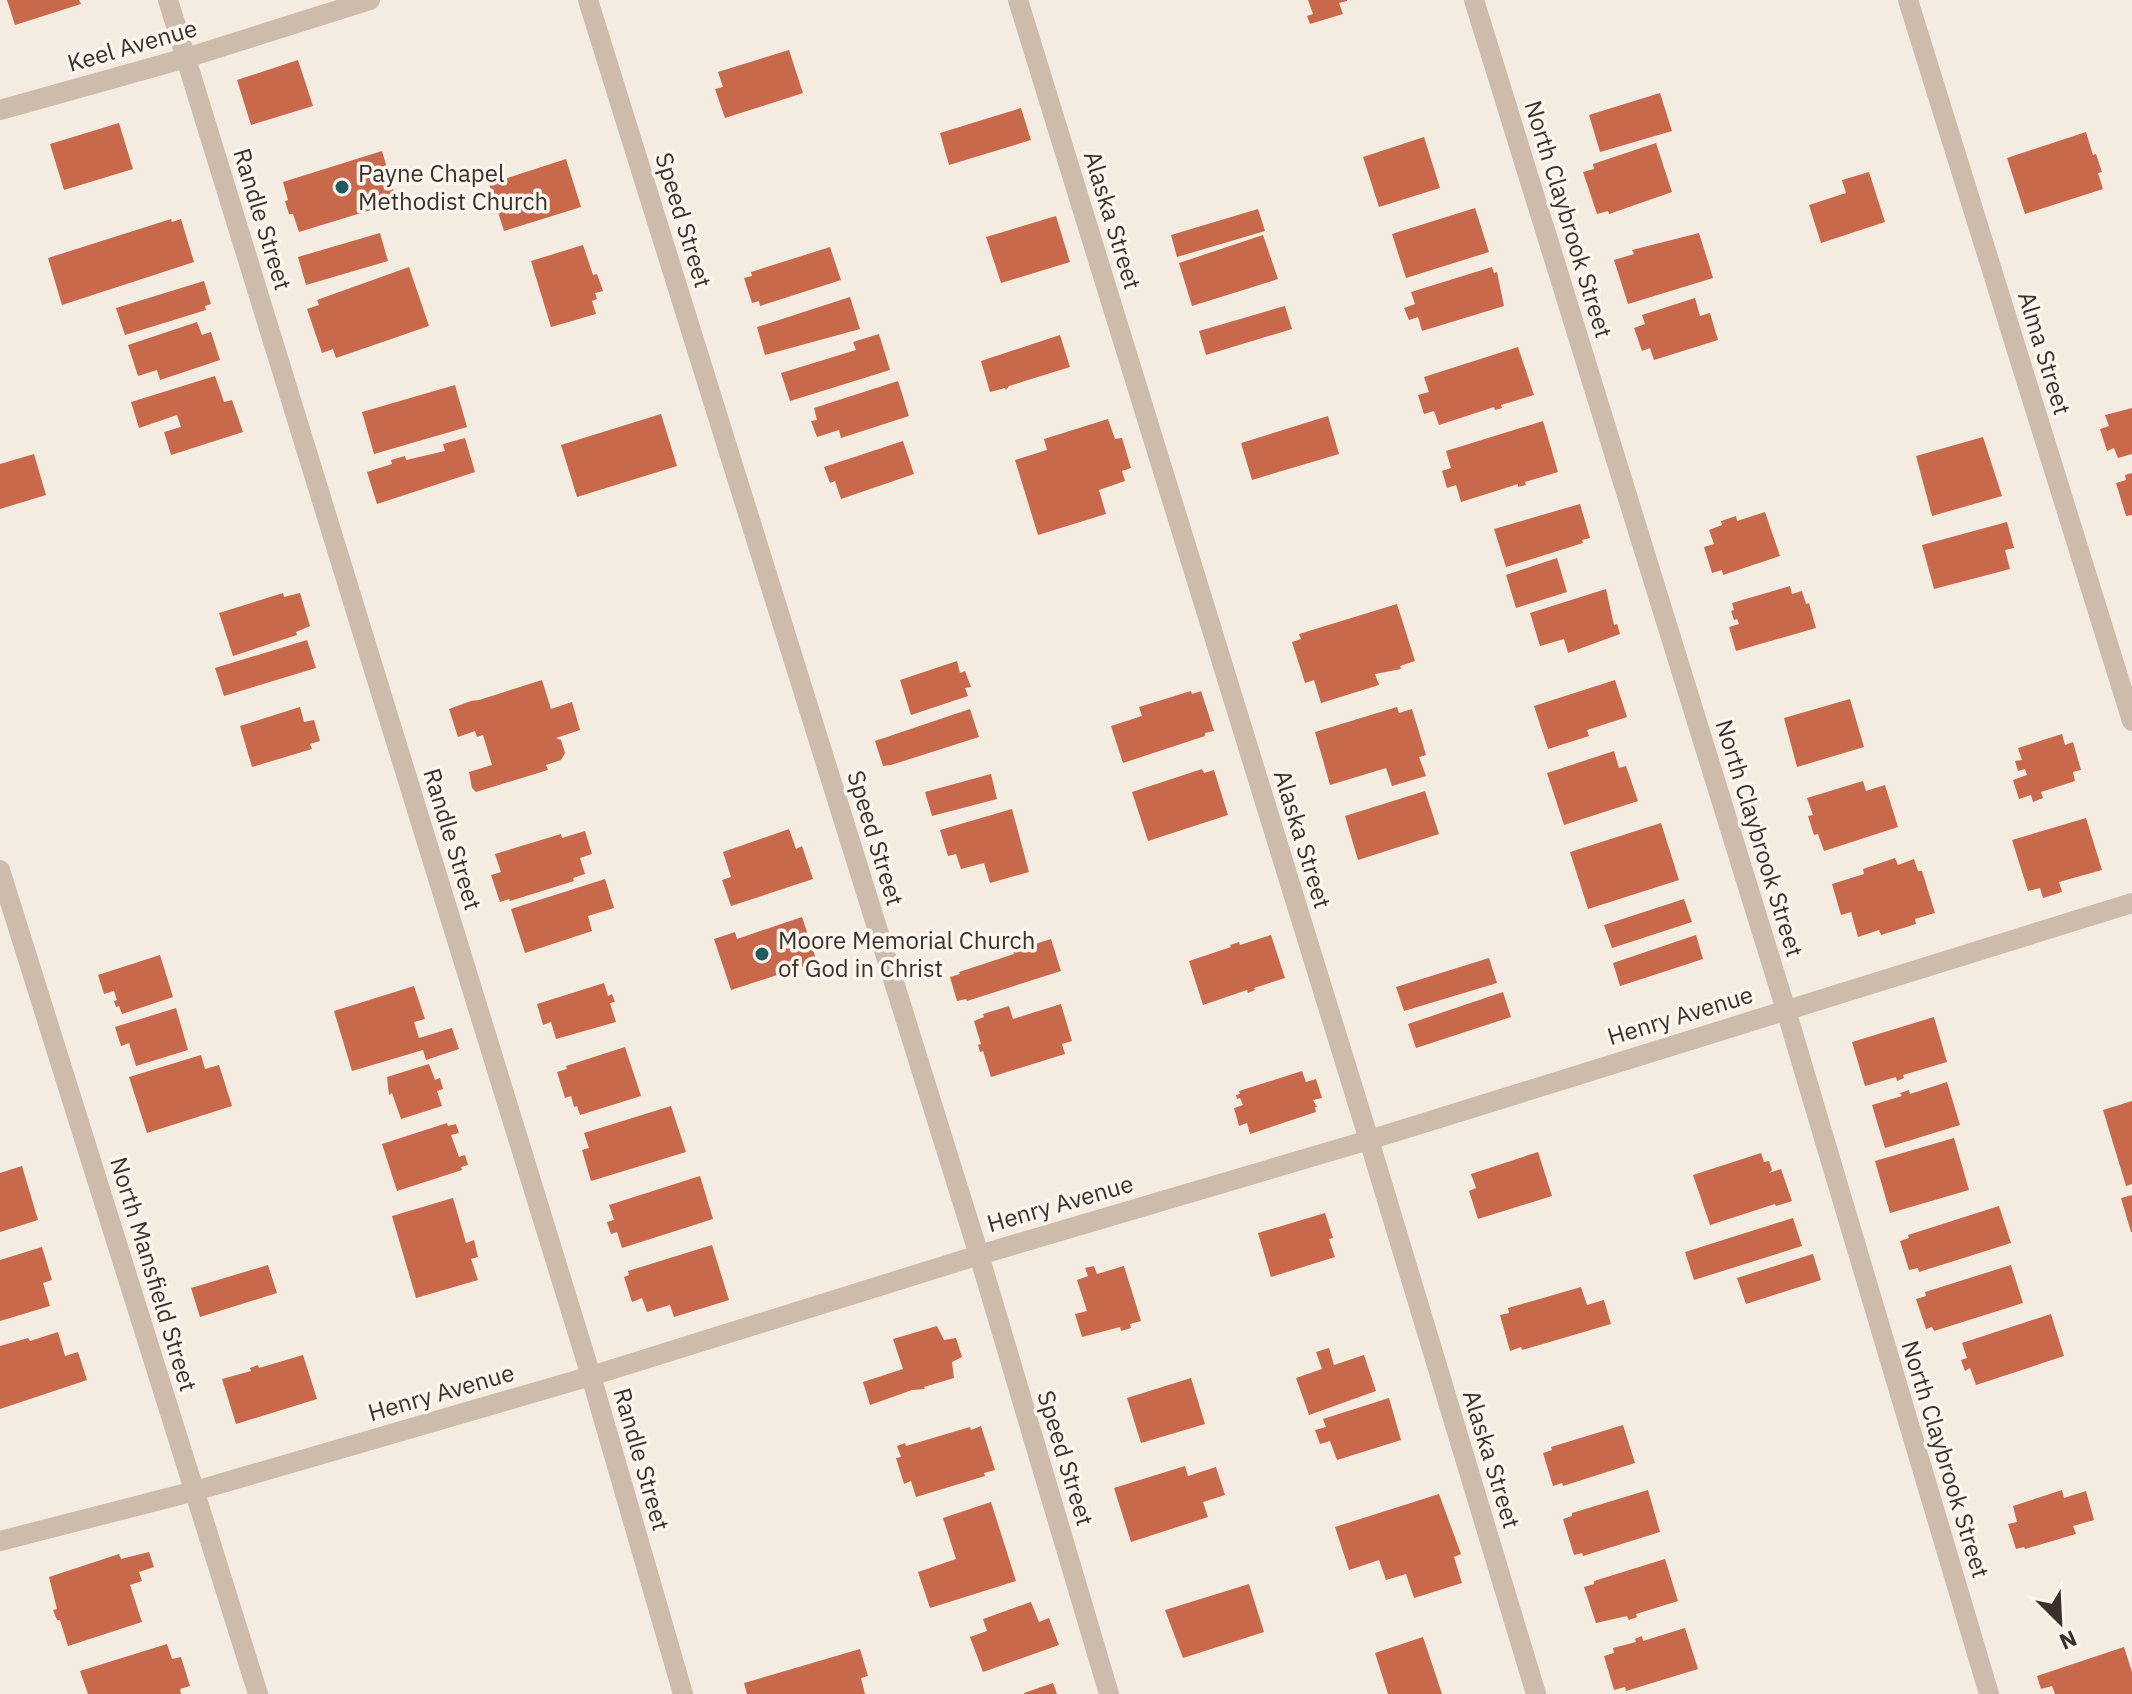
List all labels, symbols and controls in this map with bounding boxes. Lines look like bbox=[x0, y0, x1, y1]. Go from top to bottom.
street label: Keel Avenue bbox=[64, 11, 200, 79]
street label: North Claybrook Street bbox=[1518, 96, 1620, 342]
street label: Randle Street bbox=[226, 144, 300, 294]
street label: Alaska Street bbox=[1077, 147, 1149, 293]
street label: Speed Street bbox=[648, 149, 720, 291]
place label: Payne Chapel Methodist Church bbox=[358, 157, 548, 217]
marker: Payne Chapel Methodist Church bbox=[333, 178, 351, 196]
street label: Alma Street bbox=[2011, 288, 2079, 418]
street label: North Claybrook Street bbox=[1709, 715, 1811, 961]
street label: Randle Street bbox=[416, 764, 490, 914]
street label: Alaska Street bbox=[1267, 766, 1339, 912]
street label: Speed Street bbox=[840, 767, 912, 909]
place label: Moore Memorial Church of God in Christ bbox=[778, 924, 1035, 984]
marker: Moore Memorial Church of God in Christ bbox=[753, 945, 771, 963]
street label: Henry Avenue bbox=[1603, 978, 1757, 1052]
street label: North Mansfield Street bbox=[103, 1153, 205, 1395]
street label: Henry Avenue bbox=[983, 1167, 1137, 1239]
street label: North Claybrook Street bbox=[1895, 1336, 1997, 1582]
street label: Henry Avenue bbox=[364, 1356, 518, 1428]
street label: Randle Street bbox=[606, 1384, 678, 1534]
street label: Alaska Street bbox=[1456, 1386, 1528, 1532]
street label: Speed Street bbox=[1030, 1387, 1102, 1529]
north arrow bbox=[2020, 1582, 2100, 1662]
text: N bbox=[2055, 1624, 2082, 1657]

